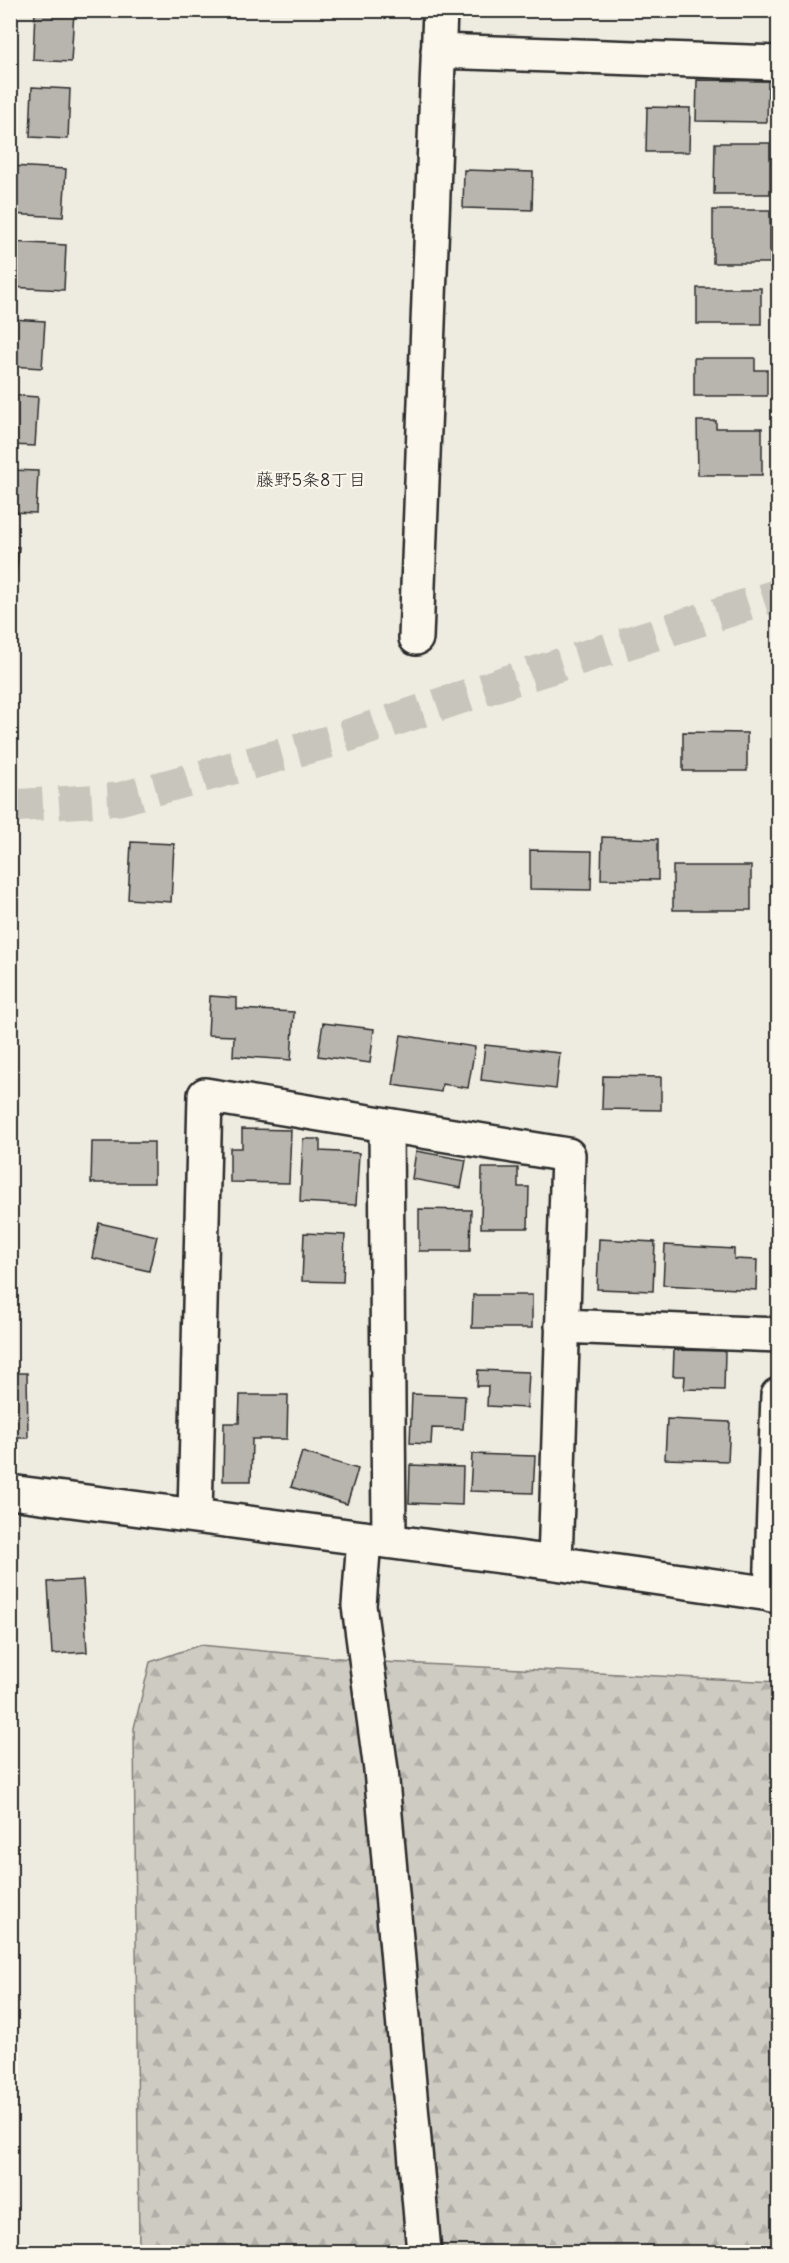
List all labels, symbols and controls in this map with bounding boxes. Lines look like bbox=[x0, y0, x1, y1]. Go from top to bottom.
district label: 藤野5条8丁目 bbox=[256, 468, 366, 491]

